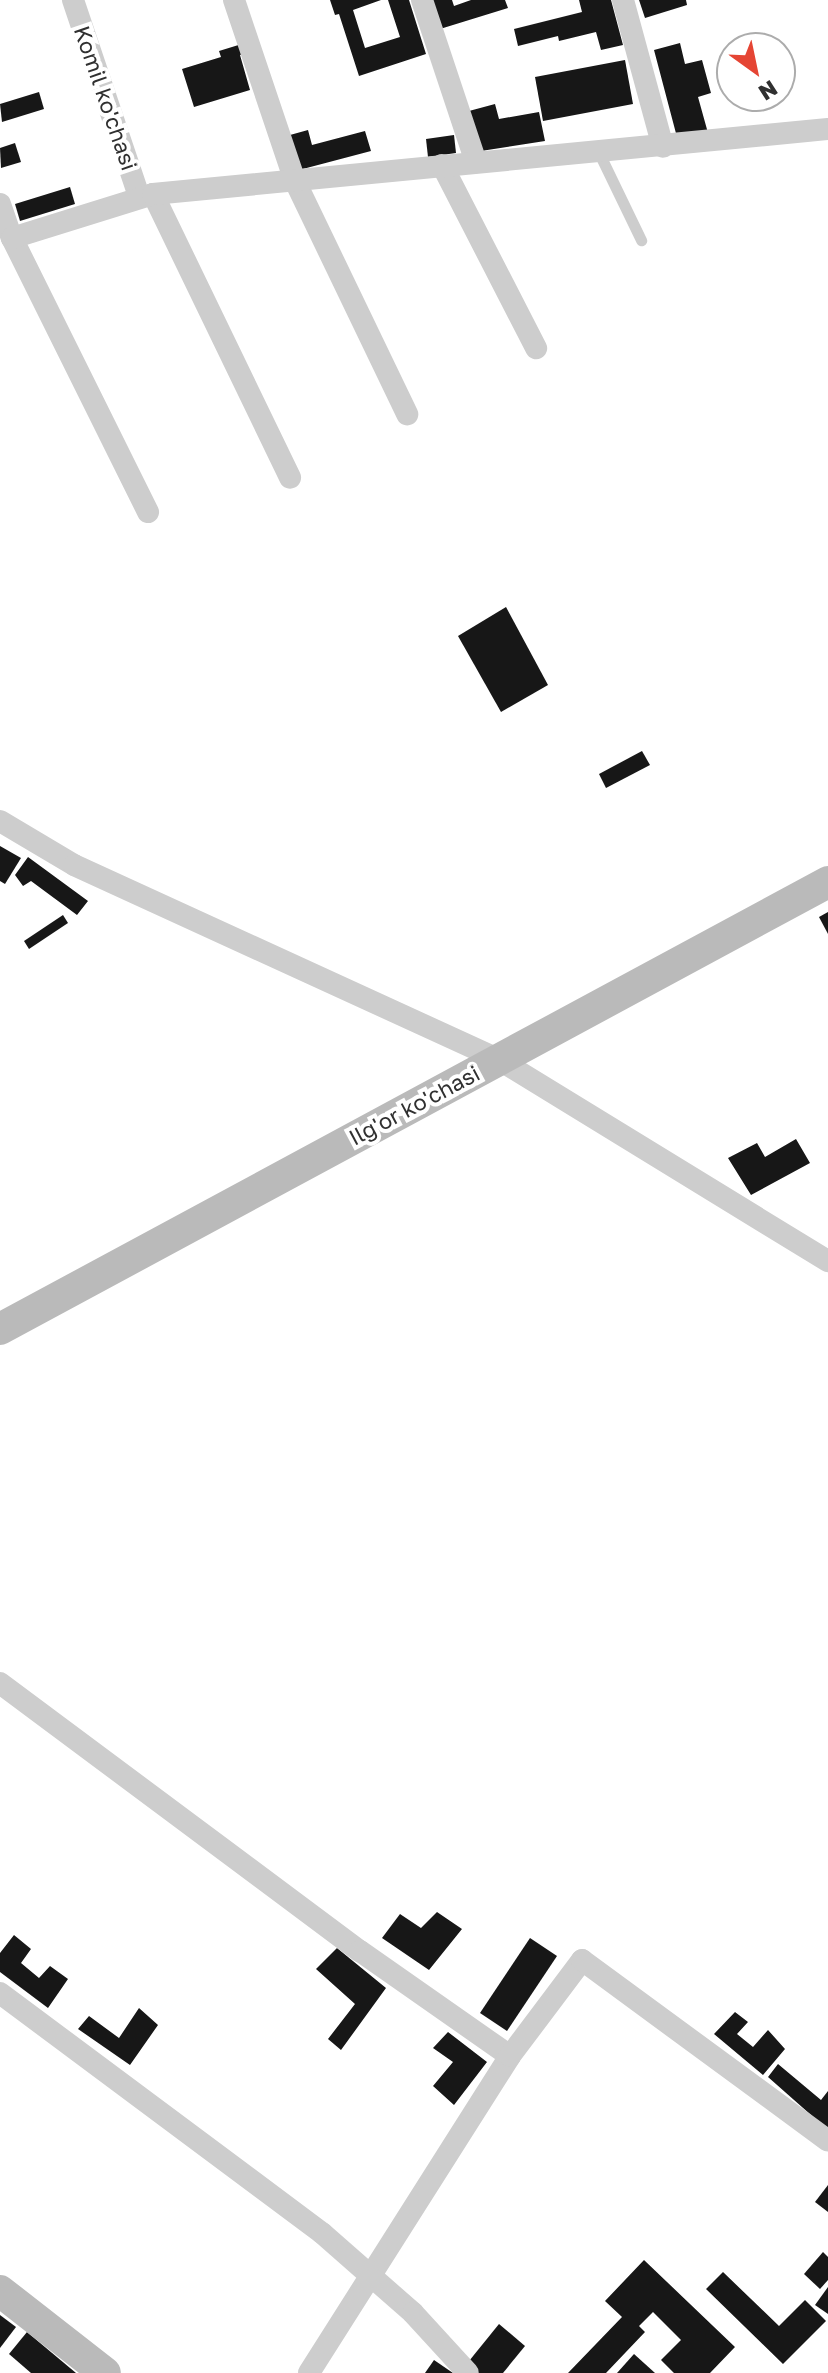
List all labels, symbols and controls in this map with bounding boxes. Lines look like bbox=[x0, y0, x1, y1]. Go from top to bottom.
street label: Komil ko'chasi bbox=[69, 22, 143, 174]
north arrow bbox=[716, 32, 796, 112]
text: N bbox=[754, 75, 783, 107]
street label: Ilg'or ko'chasi bbox=[344, 1059, 484, 1151]

